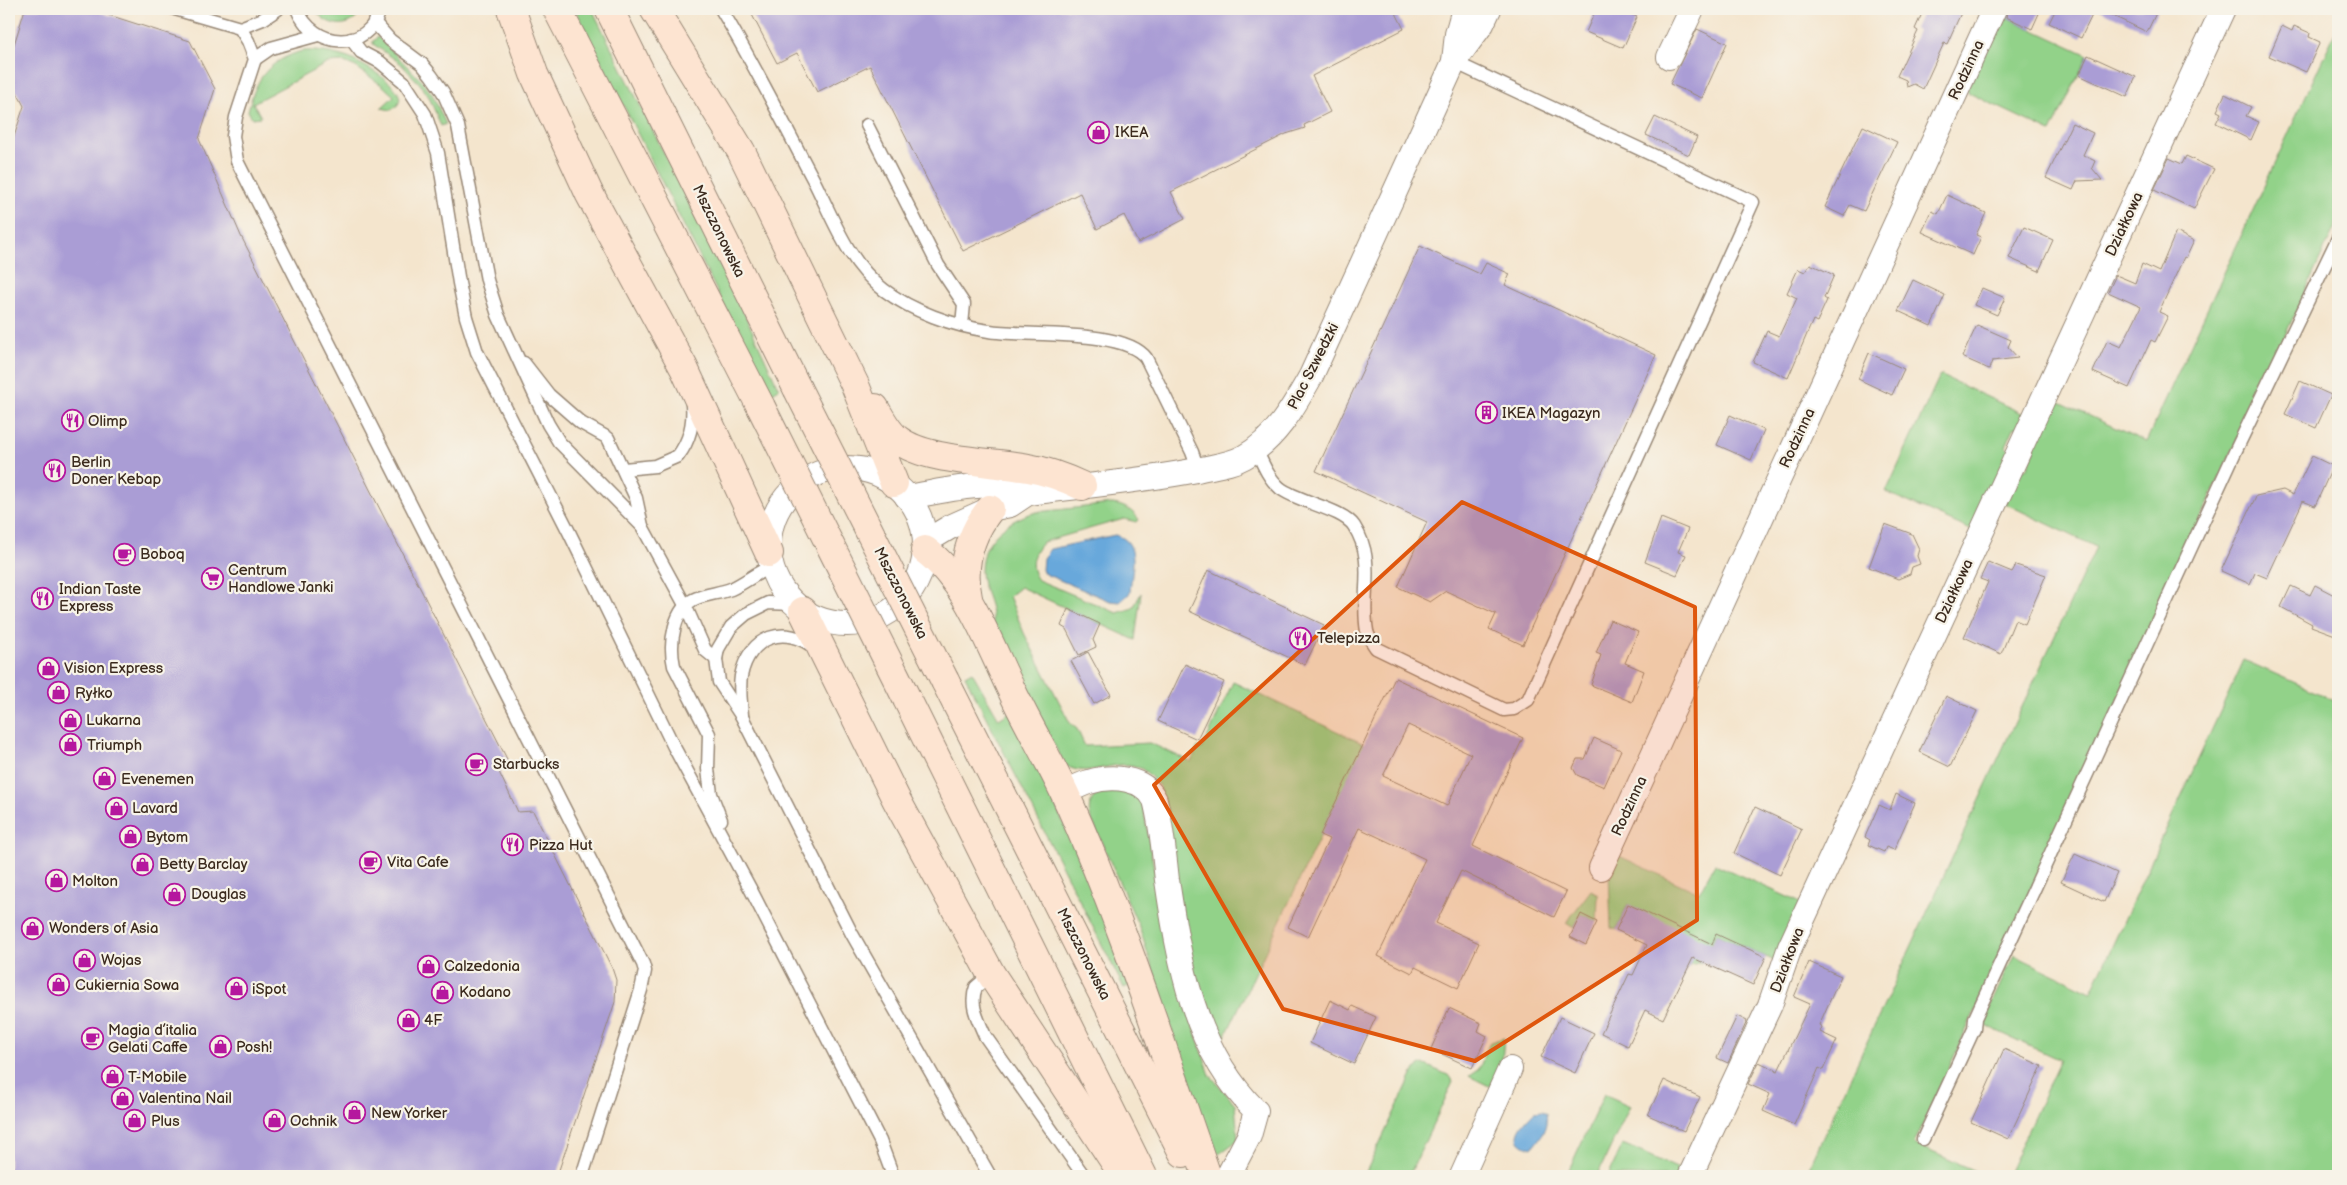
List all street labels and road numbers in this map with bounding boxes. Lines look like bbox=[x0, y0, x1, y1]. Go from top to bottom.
street label: Rodzinna bbox=[1944, 37, 1989, 103]
street label: Mszczonowska bbox=[688, 182, 749, 281]
street label: Działkowa bbox=[2101, 189, 2148, 259]
street label: Plac Szwedzki bbox=[1284, 320, 1343, 413]
street label: Rodzinna bbox=[1775, 405, 1820, 471]
street label: Mszczonowska bbox=[869, 544, 932, 642]
street label: Działkowa bbox=[1931, 556, 1978, 626]
street label: Rodzinna bbox=[1607, 773, 1652, 839]
street label: Mszczonowska bbox=[1052, 905, 1115, 1003]
street label: Działkowa bbox=[1766, 925, 1809, 996]

